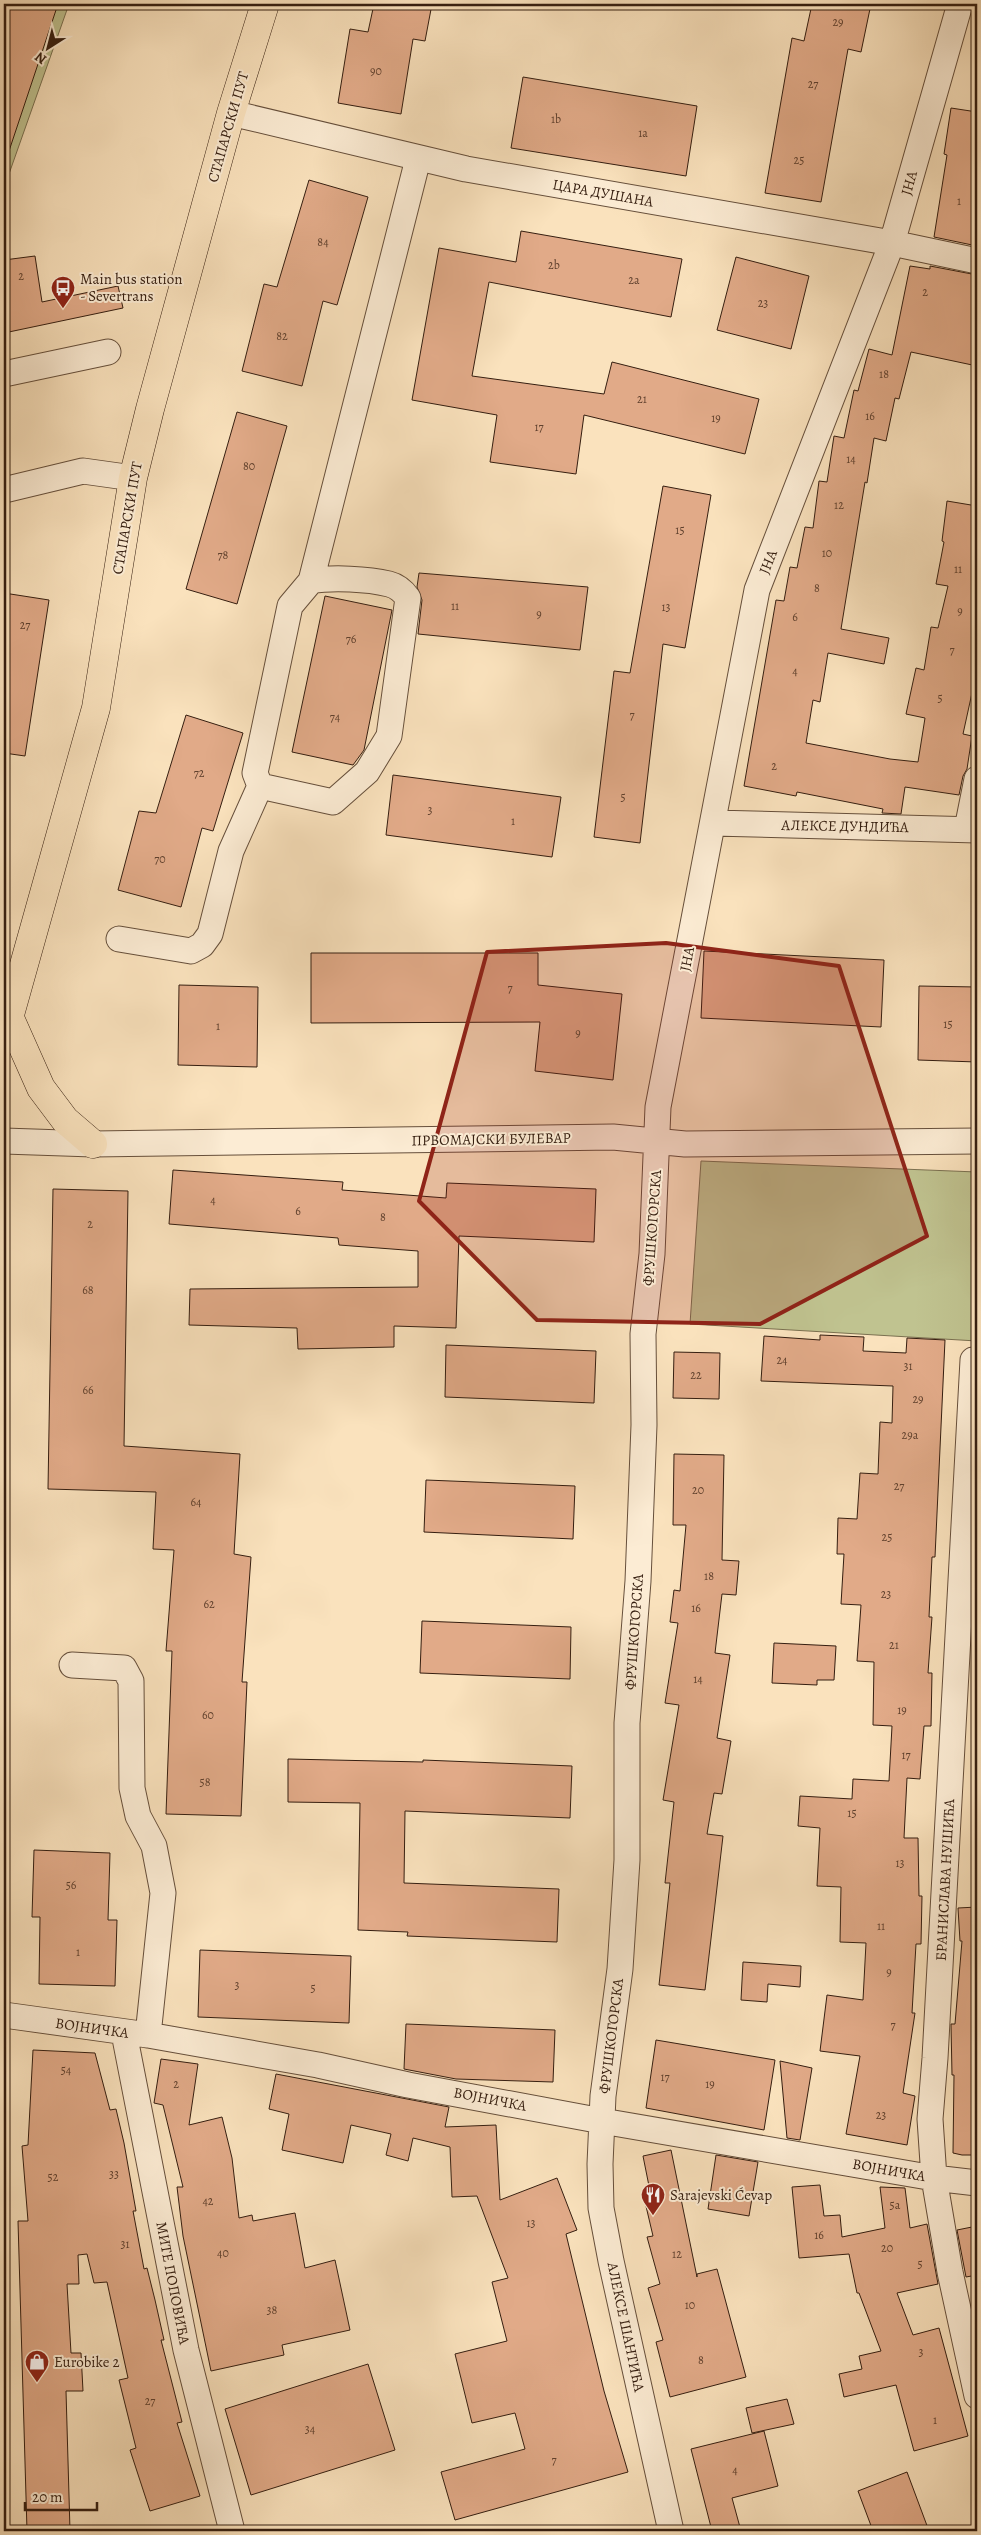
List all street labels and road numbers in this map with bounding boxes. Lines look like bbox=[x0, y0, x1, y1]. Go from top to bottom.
street label: СТАПАРСКИ ПУТ bbox=[203, 69, 254, 185]
street label: ЈНА bbox=[896, 168, 922, 198]
street label: ЦАРА ДУШАНА bbox=[551, 174, 655, 212]
street label: СТАПАРСКИ ПУТ bbox=[107, 459, 147, 576]
street label: ЈНА bbox=[754, 547, 782, 577]
street label: АЛЕКСЕ ДУНДИЋА bbox=[780, 815, 909, 837]
street label: ЈНА bbox=[675, 945, 699, 973]
street label: ПРВОМАЈСКИ БУЛЕВАР bbox=[411, 1128, 571, 1150]
street label: ФРУШКОГОРСКА bbox=[638, 1169, 666, 1287]
street label: ФРУШКОГОРСКА bbox=[620, 1573, 648, 1691]
street label: БРАНИСЛАВА НУШИЋА bbox=[931, 1798, 959, 1962]
street label: ФРУШКОГОРСКА bbox=[594, 1977, 628, 2095]
street label: ВОЈНИЧКА bbox=[54, 2013, 130, 2043]
street label: ВОЈНИЧКА bbox=[452, 2082, 528, 2116]
street label: ВОЈНИЧКА bbox=[851, 2154, 927, 2186]
street label: МИТЕ ПОПОВИЋА bbox=[151, 2220, 195, 2346]
street label: АЛЕКСЕ ШАНТИЋА bbox=[602, 2259, 650, 2394]

